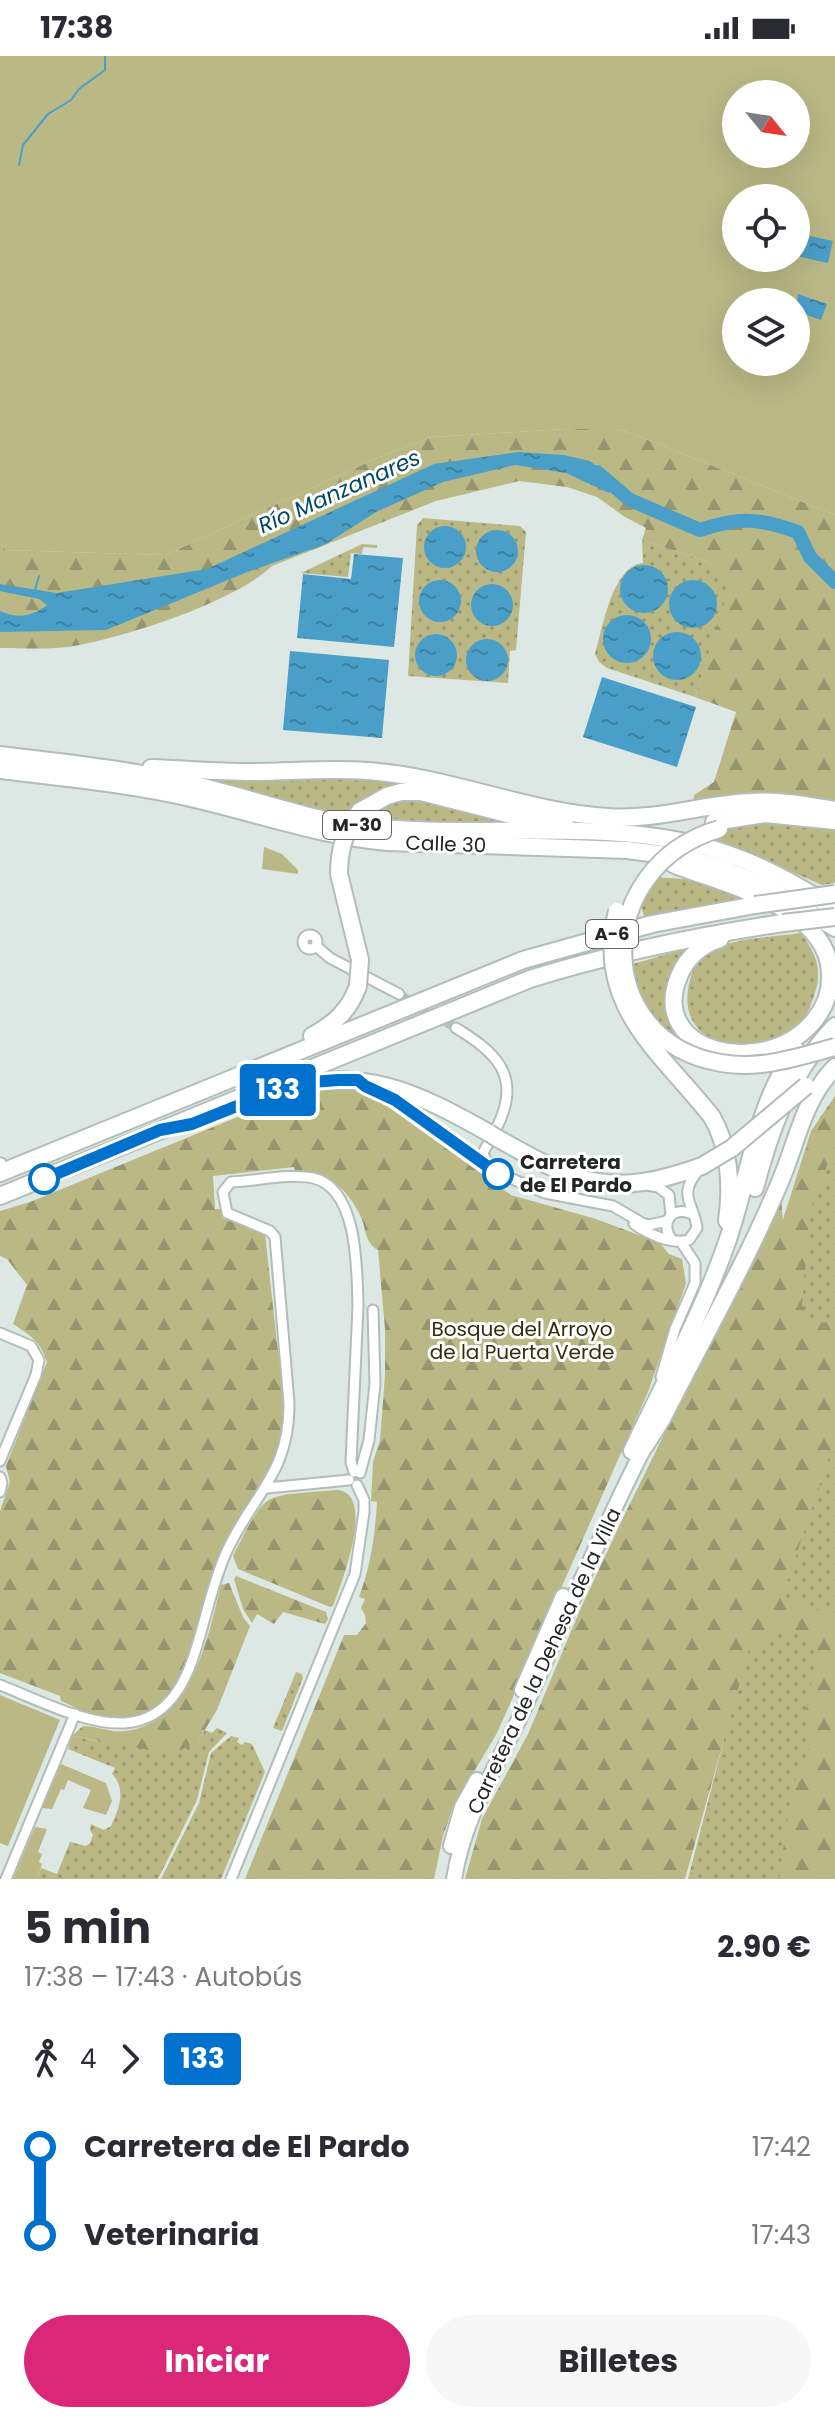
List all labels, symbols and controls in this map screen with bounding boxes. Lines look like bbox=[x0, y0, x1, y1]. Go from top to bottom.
text: 17:38 bbox=[40, 6, 113, 49]
north arrow bbox=[722, 80, 810, 168]
map controls bbox=[722, 80, 810, 376]
button: locate bbox=[722, 184, 810, 272]
button: layers bbox=[722, 288, 810, 376]
water label: Río Manzanares bbox=[253, 442, 425, 541]
road number: M-30 bbox=[323, 811, 391, 839]
street label: Calle 30 bbox=[405, 829, 487, 859]
road number: A-6 bbox=[586, 920, 638, 948]
line badge: 133 bbox=[232, 1064, 324, 1116]
text: 133 bbox=[256, 1070, 300, 1109]
place label: Carretera de El Pardo bbox=[520, 1148, 632, 1199]
marker: Carretera de El Pardo bbox=[483, 1159, 513, 1189]
unlabelled marker bbox=[29, 1164, 59, 1194]
park label: Bosque del Arroyo de la Puerta Verde bbox=[430, 1315, 614, 1366]
street label: Carretera de la Dehesa de la Villa bbox=[460, 1503, 628, 1819]
text: 5 min bbox=[24, 1897, 151, 1958]
text: 2.90 € bbox=[717, 1925, 811, 1968]
text: 17:38 – 17:43 · Autobús bbox=[24, 1959, 302, 1995]
icon: walk bbox=[24, 2037, 68, 2081]
icon: forward bbox=[108, 2037, 152, 2081]
text: 133 bbox=[180, 2039, 225, 2078]
text: 4 bbox=[80, 2041, 96, 2077]
text: Carretera de El Pardo bbox=[84, 2125, 410, 2168]
text: 17:42 bbox=[752, 2129, 811, 2165]
text: Veterinaria bbox=[84, 2213, 259, 2256]
text: 17:43 bbox=[751, 2217, 811, 2253]
button: Iniciar bbox=[24, 2315, 410, 2407]
button: Billetes bbox=[426, 2315, 811, 2407]

